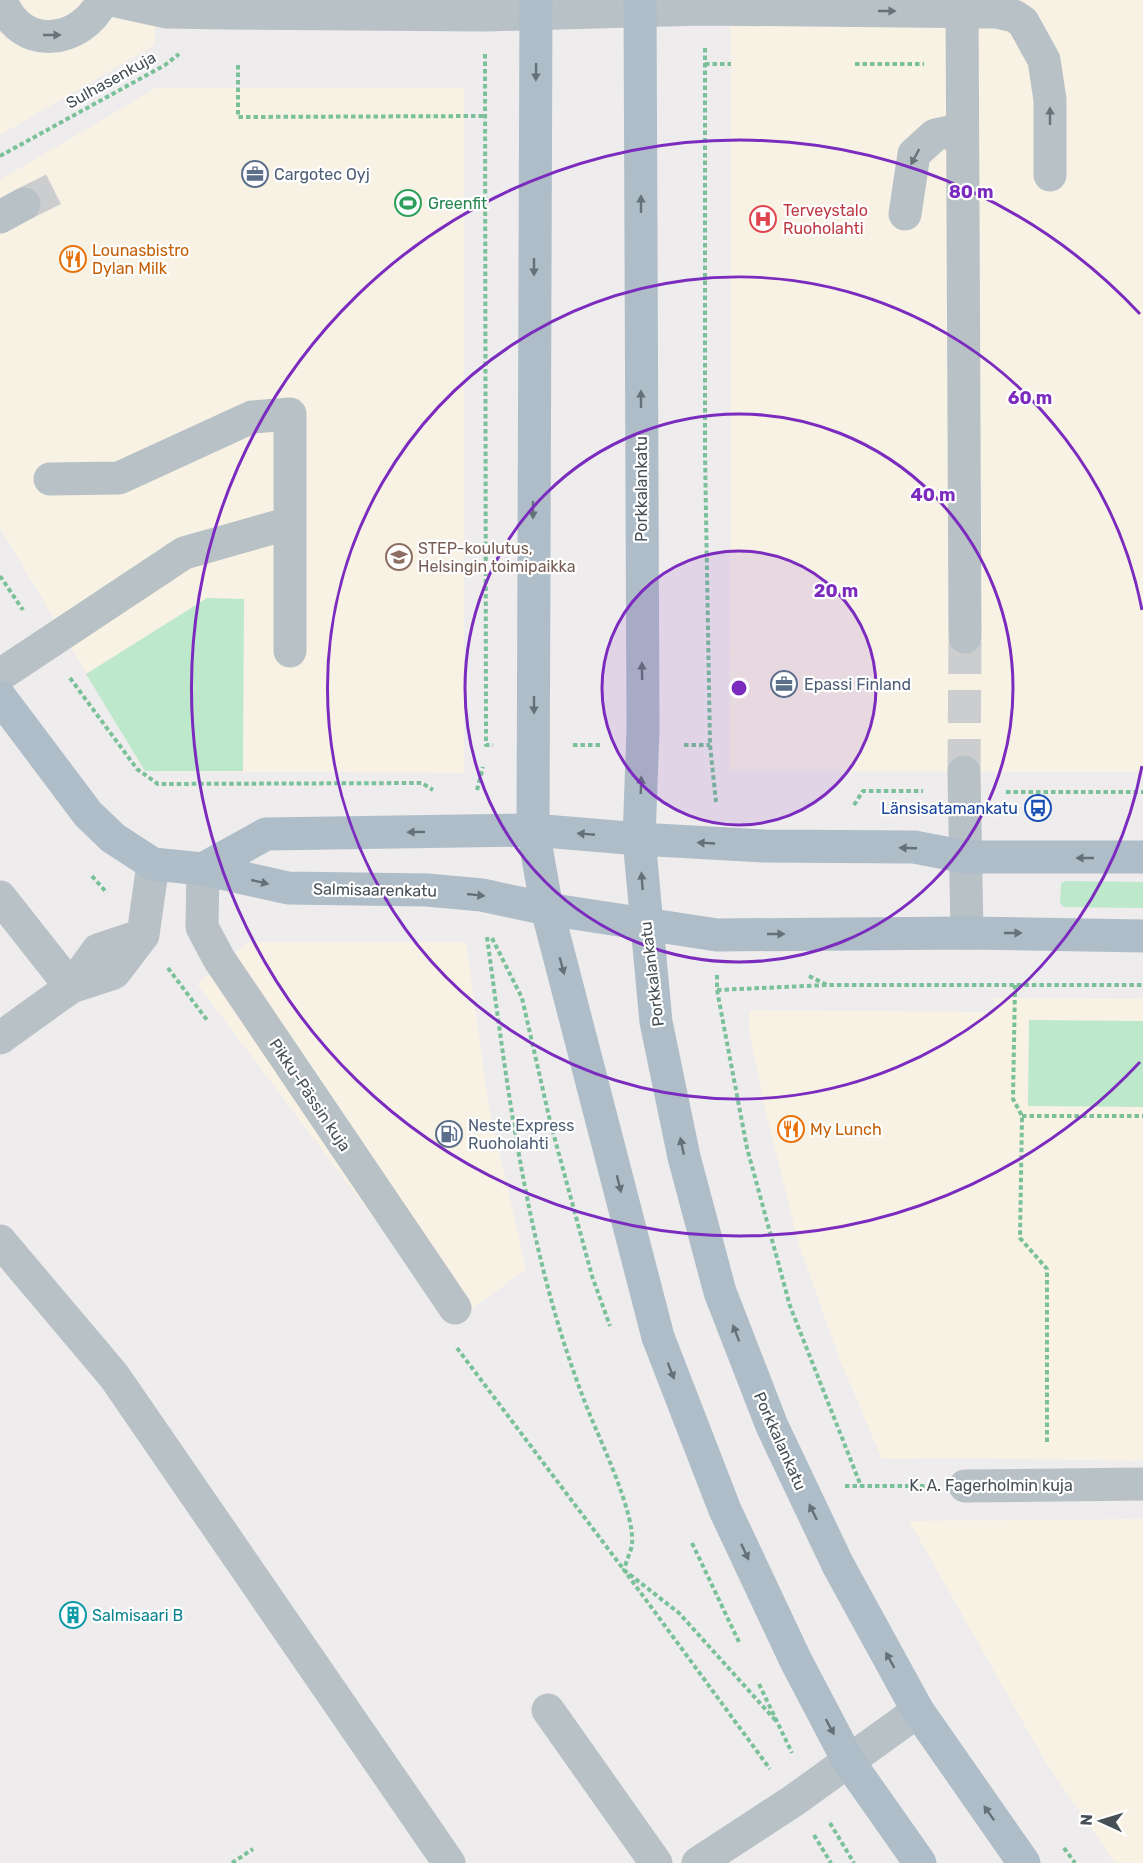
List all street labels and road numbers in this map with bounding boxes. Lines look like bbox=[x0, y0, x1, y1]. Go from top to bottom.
street label: Sulhasenkuja bbox=[63, 48, 159, 112]
street label: Porkkalankatu bbox=[632, 436, 651, 542]
street label: Salmisaarenkatu bbox=[313, 879, 437, 901]
street label: Porkkalankatu bbox=[636, 920, 668, 1028]
street label: Pikku-Pässin kuja bbox=[265, 1035, 355, 1155]
street label: Porkkalankatu bbox=[750, 1389, 810, 1493]
street label: K. A. Fagerholmin kuja bbox=[909, 1476, 1073, 1495]

